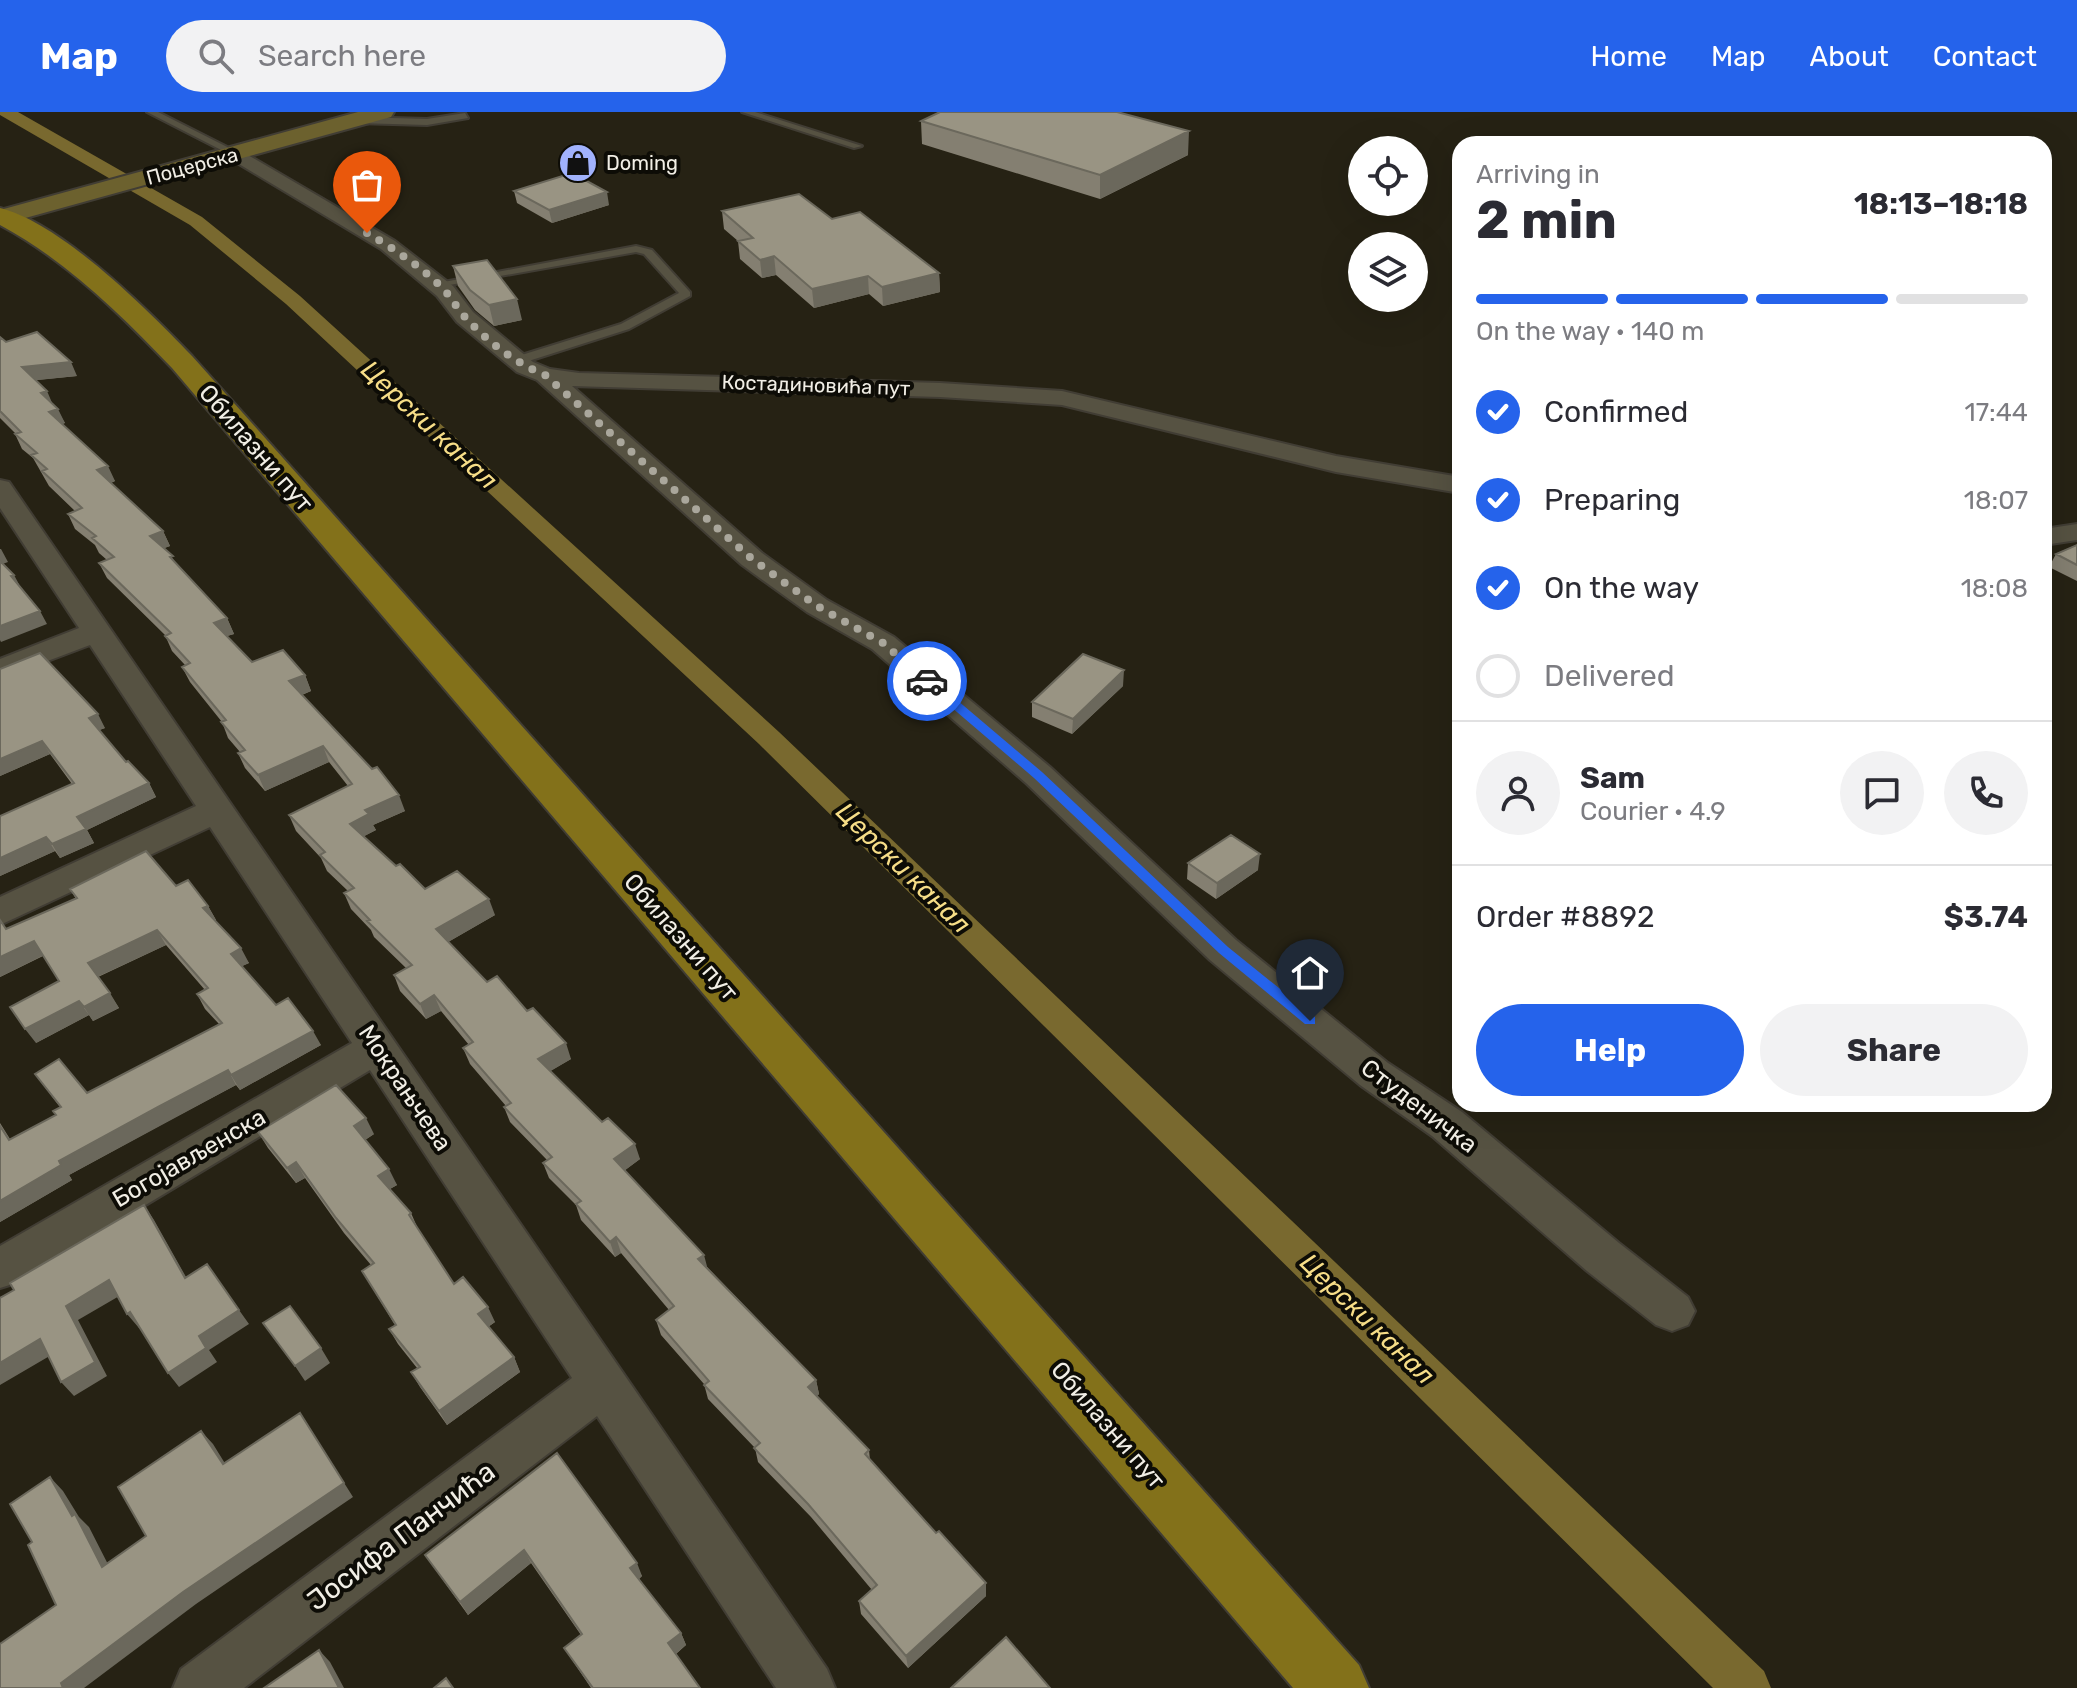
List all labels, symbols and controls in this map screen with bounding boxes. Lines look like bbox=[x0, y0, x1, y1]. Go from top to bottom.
search box bbox=[166, 20, 726, 92]
text: Map bbox=[40, 33, 118, 79]
icon: search bbox=[194, 34, 238, 78]
text: Search here bbox=[258, 38, 426, 74]
text: Home bbox=[1590, 40, 1667, 73]
text: Map bbox=[1711, 40, 1765, 73]
text: About bbox=[1809, 40, 1889, 73]
text: Contact bbox=[1933, 40, 2037, 73]
map controls bbox=[1348, 136, 1428, 312]
button: locate bbox=[1348, 136, 1428, 216]
street label: Поцерска bbox=[143, 142, 241, 190]
shop icon: Doming bbox=[557, 142, 599, 184]
pin bbox=[333, 151, 401, 233]
place label: Doming bbox=[606, 151, 678, 175]
text: Arriving in bbox=[1476, 159, 1600, 190]
icon: bag bbox=[345, 163, 389, 207]
text: 18:13–18:18 bbox=[1854, 186, 2028, 222]
text: 2 min bbox=[1476, 189, 1617, 251]
button: layers bbox=[1348, 232, 1428, 312]
text: On the way · 140 m bbox=[1476, 316, 1704, 347]
water label: Церски канал bbox=[355, 354, 503, 496]
street label: Костадиновића пут bbox=[721, 370, 911, 400]
street label: Обилазни пут bbox=[193, 379, 319, 517]
icon: check bbox=[1476, 390, 1520, 434]
text: Confirmed bbox=[1544, 394, 1688, 430]
text: 17:44 bbox=[1965, 397, 2028, 428]
icon: check bbox=[1476, 478, 1520, 522]
text: Preparing bbox=[1544, 482, 1680, 518]
text: 18:07 bbox=[1964, 485, 2028, 516]
icon: check bbox=[1476, 566, 1520, 610]
text: On the way bbox=[1544, 570, 1699, 606]
text: 18:08 bbox=[1961, 573, 2028, 604]
courier bbox=[887, 641, 967, 721]
text: Delivered bbox=[1544, 658, 1675, 694]
icon: car bbox=[905, 659, 949, 703]
button: person bbox=[1476, 751, 1560, 835]
button: chat bbox=[1840, 751, 1924, 835]
button: phone bbox=[1944, 751, 2028, 835]
text: Sam bbox=[1580, 760, 1645, 796]
water label: Церски канал bbox=[830, 796, 976, 940]
text: Courier · 4.9 bbox=[1580, 796, 1726, 827]
street label: Обилазни пут bbox=[618, 868, 744, 1006]
text: Order #8892 bbox=[1476, 899, 1655, 935]
text: $3.74 bbox=[1944, 899, 2028, 935]
pin bbox=[1276, 939, 1344, 1021]
icon: home bbox=[1288, 951, 1332, 995]
button: Help bbox=[1476, 1004, 1744, 1096]
button: Share bbox=[1760, 1004, 2028, 1096]
street label: Мокрањчева bbox=[353, 1020, 457, 1156]
street label: Студеничка bbox=[1356, 1053, 1482, 1159]
street label: Богојављенска bbox=[108, 1103, 270, 1213]
water label: Церски канал bbox=[1294, 1247, 1440, 1391]
street label: Обилазни пут bbox=[1045, 1356, 1171, 1494]
street label: Јосифа Панчића bbox=[301, 1455, 501, 1617]

